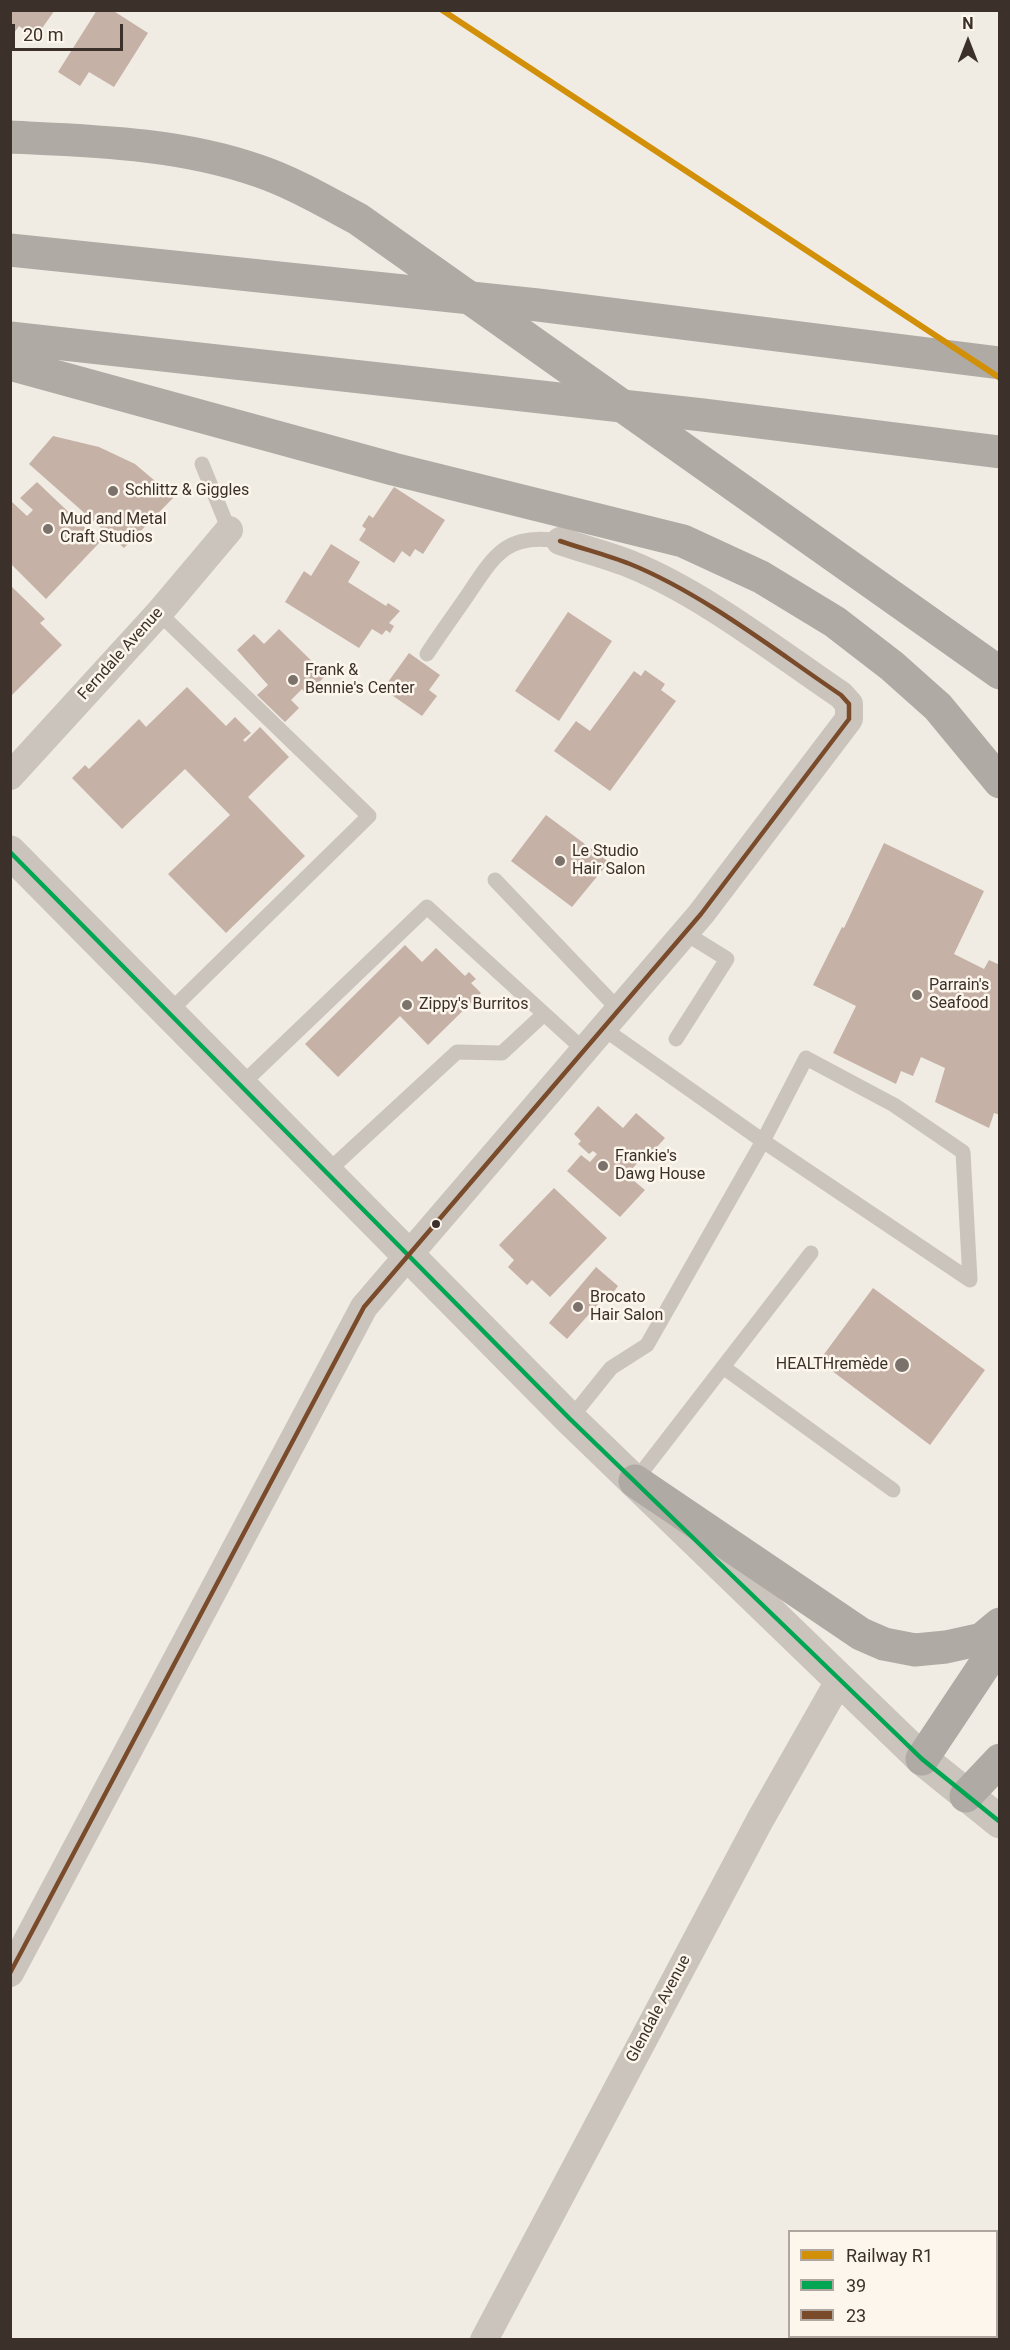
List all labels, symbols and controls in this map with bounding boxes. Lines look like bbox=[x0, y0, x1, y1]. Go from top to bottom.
scale bar bbox=[15, 12, 126, 50]
north arrow bbox=[938, 12, 998, 72]
text: N bbox=[962, 14, 974, 33]
text: 20 m bbox=[23, 24, 63, 45]
place label: Schlittz & Giggles bbox=[125, 481, 249, 501]
marker: Schlittz & Giggles bbox=[106, 484, 120, 498]
place label: Mud and Metal Craft Studios bbox=[60, 510, 167, 548]
marker: Mud and Metal Craft Studios bbox=[41, 522, 55, 536]
street label: Ferndale Avenue bbox=[74, 604, 168, 704]
place label: Frank & Bennie's Center bbox=[305, 661, 415, 699]
marker: Frank & Bennie's Center bbox=[286, 673, 300, 687]
place label: Le Studio Hair Salon bbox=[572, 842, 645, 880]
marker: Le Studio Hair Salon bbox=[553, 854, 567, 868]
place label: Parrain's Seafood bbox=[929, 976, 989, 1014]
marker: Parrain's Seafood bbox=[910, 988, 924, 1002]
place label: Zippy's Burritos bbox=[419, 995, 528, 1015]
marker: Zippy's Burritos bbox=[400, 998, 414, 1012]
place label: Frankie's Dawg House bbox=[615, 1147, 705, 1185]
marker: Frankie's Dawg House bbox=[596, 1159, 610, 1173]
unlabelled marker bbox=[430, 1218, 442, 1230]
place label: Brocato Hair Salon bbox=[590, 1288, 663, 1326]
marker: Brocato Hair Salon bbox=[571, 1300, 585, 1314]
place label: HEALTHremède bbox=[776, 1355, 888, 1375]
marker: HEALTHremède bbox=[893, 1356, 911, 1374]
street label: Glendale Avenue bbox=[623, 1952, 695, 2066]
legend bbox=[788, 2230, 998, 2338]
text: Railway R1 bbox=[846, 2245, 933, 2266]
text: 39 bbox=[846, 2275, 866, 2296]
text: 23 bbox=[846, 2305, 866, 2326]

